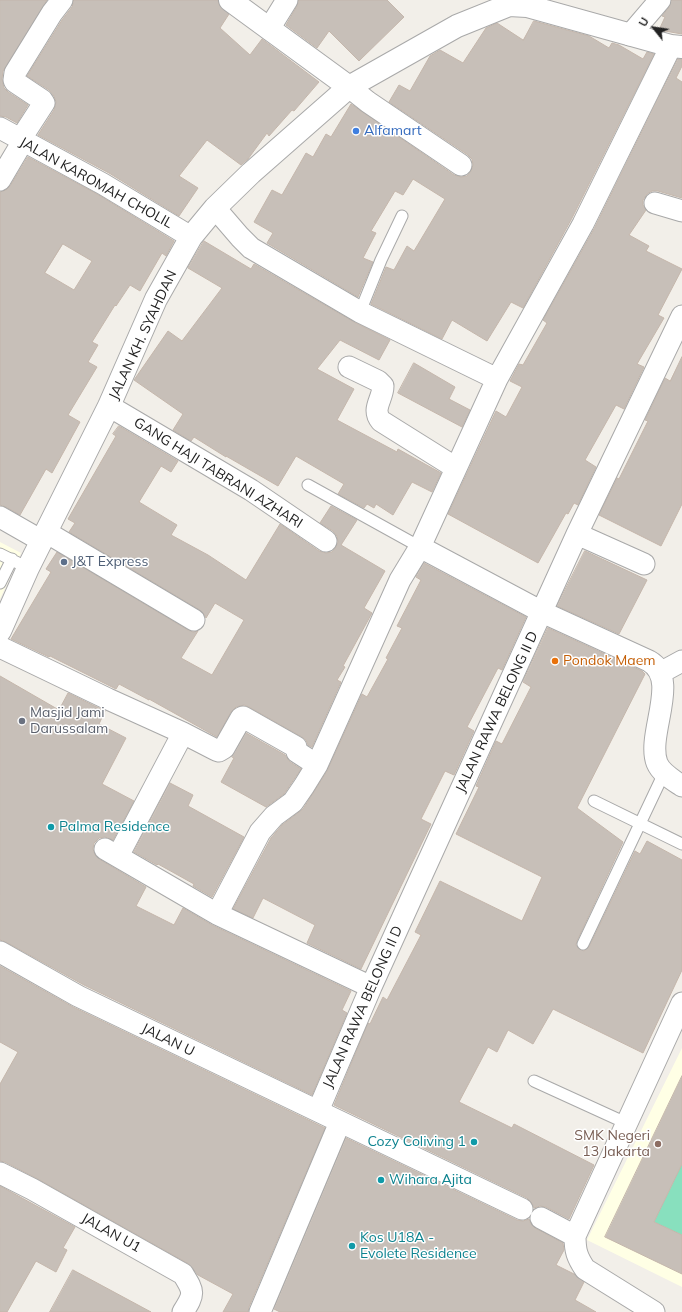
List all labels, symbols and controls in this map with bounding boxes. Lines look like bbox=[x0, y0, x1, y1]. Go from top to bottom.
north arrow bbox=[634, 8, 674, 48]
text: U bbox=[636, 15, 652, 29]
place label: Alfamart bbox=[364, 123, 422, 139]
marker: Alfamart bbox=[351, 126, 361, 136]
street label: JALAN KAROMAH CHOLIL bbox=[16, 134, 176, 232]
street label: JALAN KH. SYAHDAN bbox=[106, 267, 180, 403]
street label: GANG HAJI TABRANI AZHARI bbox=[131, 414, 305, 532]
place label: J&T Express bbox=[72, 554, 148, 570]
marker: J&T Express bbox=[59, 557, 69, 567]
street label: JALAN RAWA BELONG II D bbox=[452, 629, 542, 795]
place label: Pondok Maem bbox=[563, 653, 656, 669]
marker: Pondok Maem bbox=[550, 656, 560, 666]
place label: Masjid Jami Darussalam bbox=[30, 705, 108, 738]
marker: Masjid Jami Darussalam bbox=[17, 716, 27, 726]
place label: Palma Residence bbox=[59, 819, 170, 835]
marker: Palma Residence bbox=[46, 822, 56, 832]
street label: JALAN RAWA BELONG II D bbox=[320, 923, 406, 1091]
street label: JALAN U bbox=[139, 1020, 197, 1060]
place label: SMK Negeri 13 Jakarta bbox=[574, 1128, 650, 1160]
place label: Cozy Coliving 1 bbox=[368, 1134, 466, 1150]
marker: Cozy Coliving 1 bbox=[469, 1137, 479, 1147]
marker: SMK Negeri 13 Jakarta bbox=[653, 1139, 663, 1149]
place label: Wihara Ajita bbox=[389, 1172, 472, 1188]
marker: Wihara Ajita bbox=[376, 1175, 386, 1185]
street label: JALAN U1 bbox=[78, 1210, 144, 1256]
place label: Kos U18A - Evolete Residence bbox=[360, 1230, 477, 1262]
marker: Kos U18A - Evolete Residence bbox=[347, 1241, 357, 1251]

